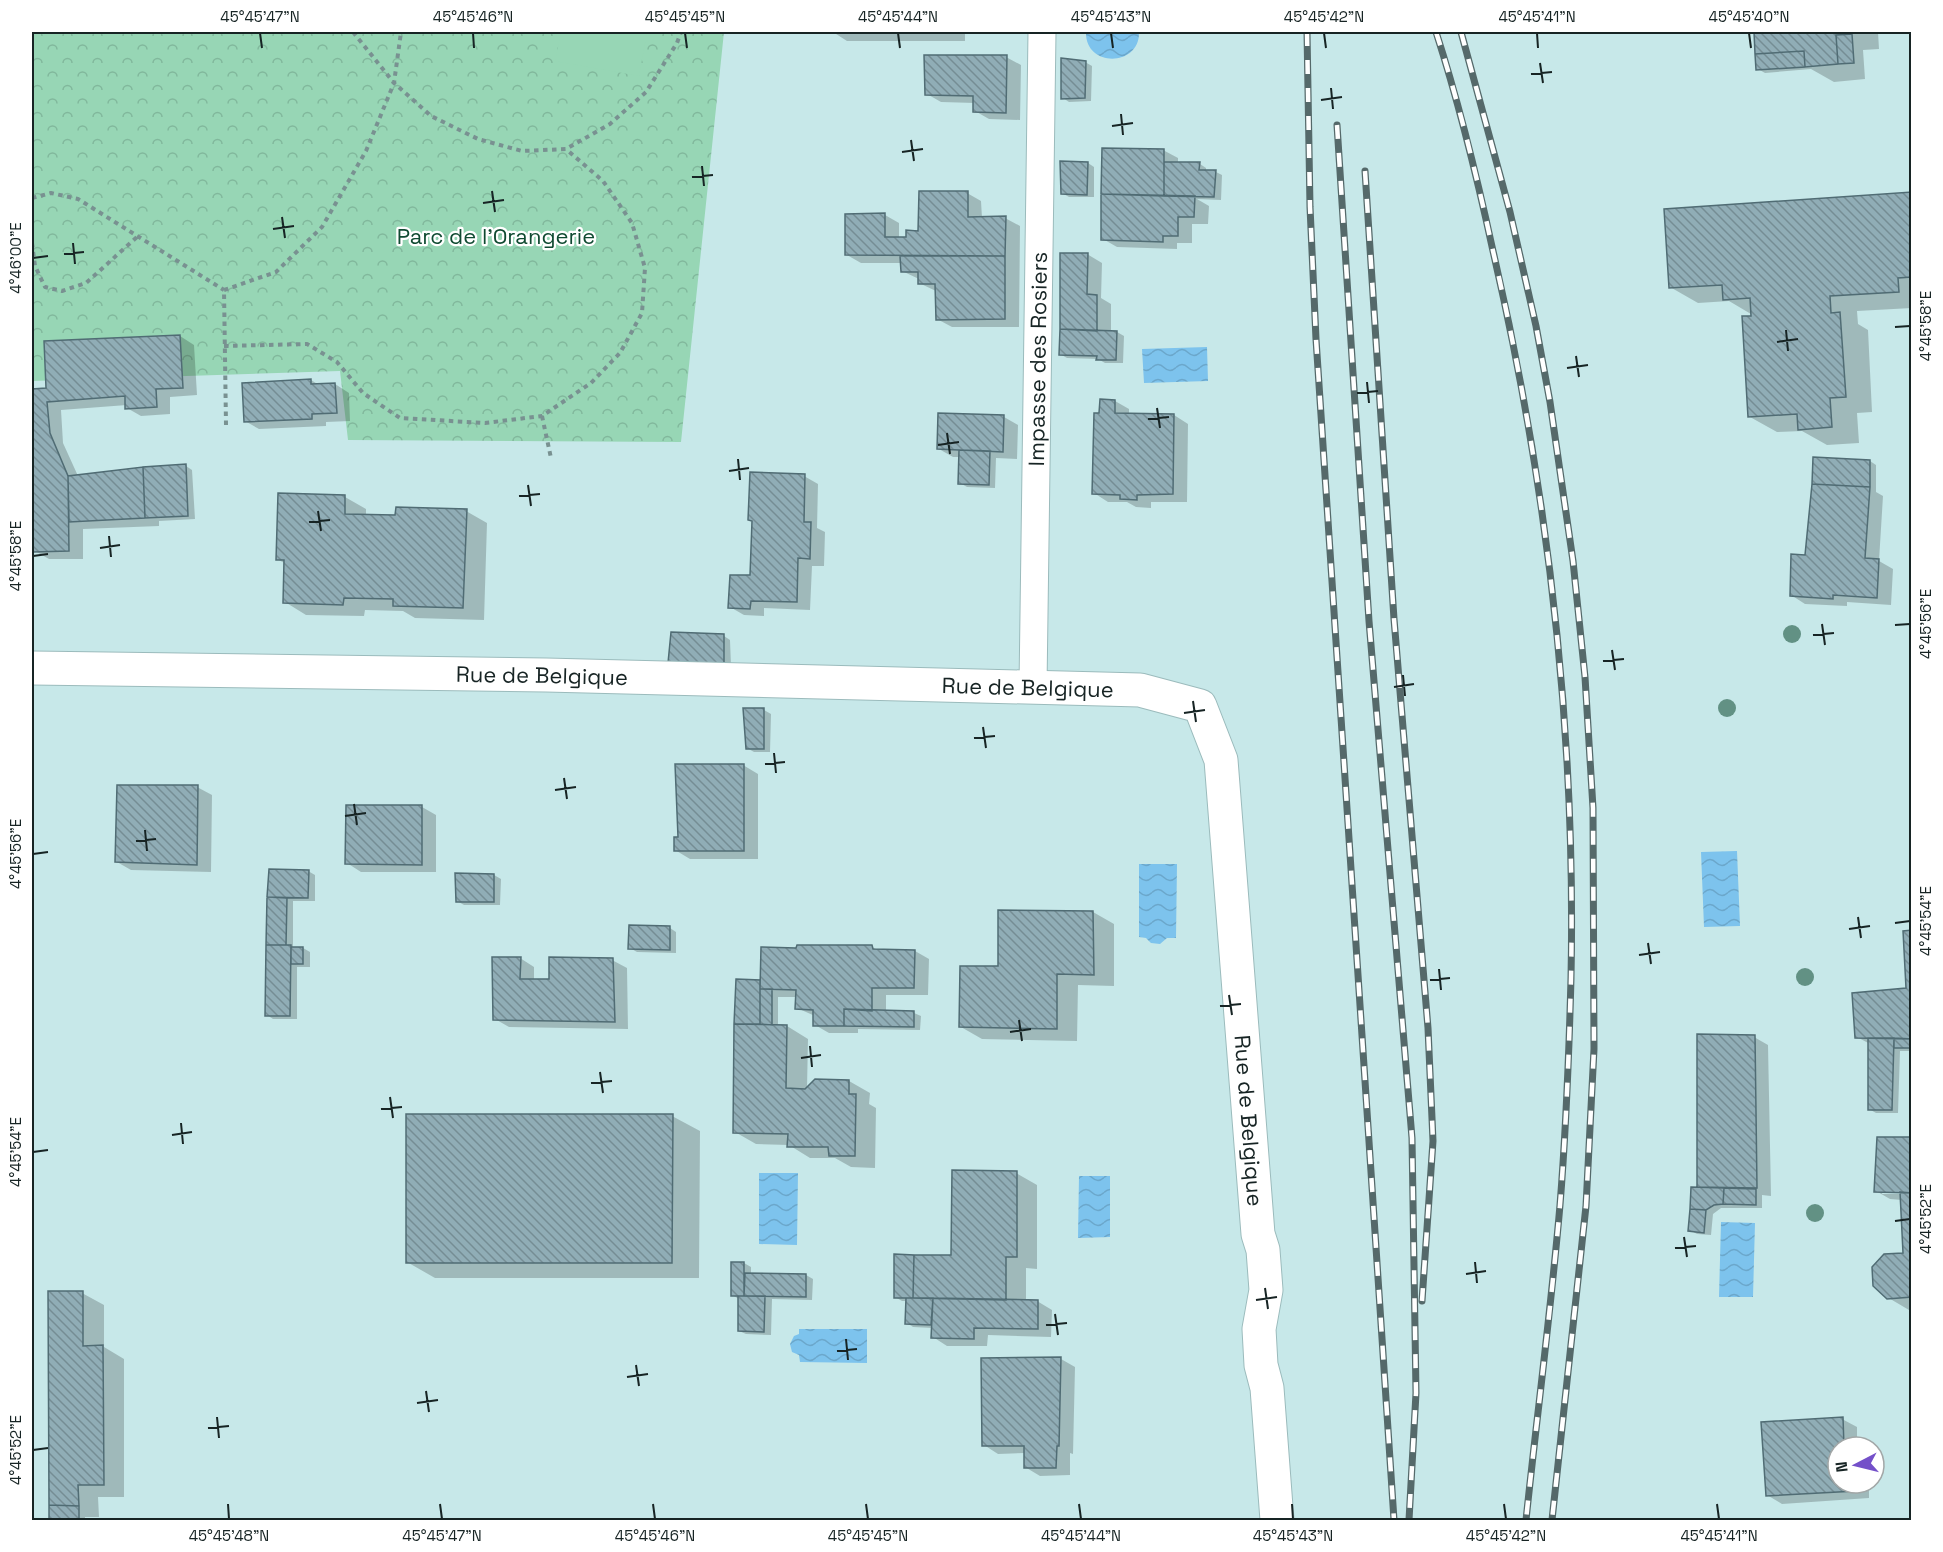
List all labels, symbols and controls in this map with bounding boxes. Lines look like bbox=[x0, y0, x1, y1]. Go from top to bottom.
text: 45°45'47"N bbox=[220, 7, 300, 26]
text: 45°45'46"N bbox=[433, 7, 513, 26]
text: 45°45'45"N bbox=[645, 7, 725, 26]
text: 45°45'44"N bbox=[858, 7, 938, 26]
text: 45°45'43"N bbox=[1071, 7, 1151, 26]
text: 45°45'42"N bbox=[1284, 7, 1364, 26]
text: 45°45'41"N bbox=[1498, 7, 1576, 26]
text: 45°45'40"N bbox=[1709, 7, 1789, 26]
text: 4°46'00"E bbox=[6, 222, 25, 294]
park label: Parc de l'Orangerie bbox=[397, 222, 595, 250]
street label: Impasse des Rosiers bbox=[1022, 252, 1053, 467]
text: 4°45'58"E bbox=[1916, 291, 1935, 361]
text: 4°45'58"E bbox=[6, 521, 25, 591]
text: 4°45'56"E bbox=[1916, 589, 1935, 659]
street label: Rue de Belgique bbox=[456, 660, 628, 691]
street label: Rue de Belgique bbox=[941, 671, 1114, 703]
text: 4°45'56"E bbox=[6, 819, 25, 889]
text: 4°45'54"E bbox=[1916, 886, 1935, 956]
street label: Rue de Belgique bbox=[1228, 1034, 1270, 1207]
text: 4°45'54"E bbox=[6, 1117, 25, 1187]
text: 4°45'52"E bbox=[1916, 1184, 1935, 1254]
text: 4°45'52"E bbox=[6, 1415, 25, 1485]
north arrow bbox=[1826, 1435, 1886, 1495]
text: N bbox=[1831, 1460, 1853, 1473]
text: 45°45'48"N bbox=[189, 1526, 269, 1545]
text: 45°45'47"N bbox=[402, 1526, 482, 1545]
text: 45°45'46"N bbox=[615, 1526, 695, 1545]
text: 45°45'45"N bbox=[828, 1526, 908, 1545]
text: 45°45'44"N bbox=[1041, 1526, 1121, 1545]
text: 45°45'43"N bbox=[1253, 1526, 1333, 1545]
text: 45°45'42"N bbox=[1466, 1526, 1546, 1545]
text: 45°45'41"N bbox=[1680, 1526, 1758, 1545]

